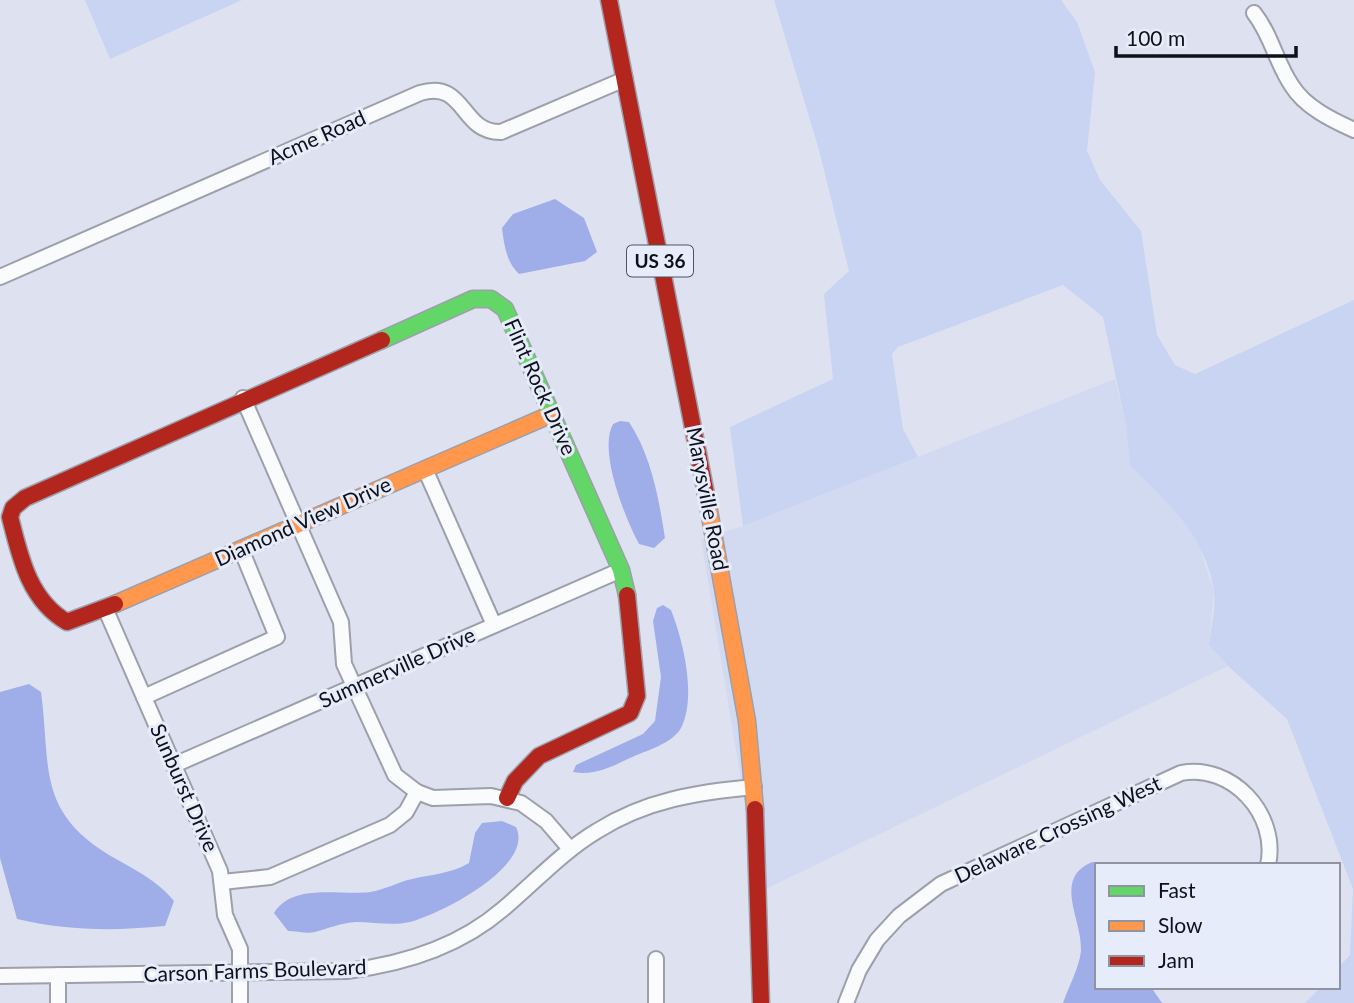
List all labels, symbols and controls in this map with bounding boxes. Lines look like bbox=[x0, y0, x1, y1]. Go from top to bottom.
scale bar bbox=[1116, 14, 1296, 58]
text: 100 m bbox=[1126, 25, 1185, 50]
street label: Acme Road bbox=[264, 104, 369, 169]
road number: US 36 bbox=[627, 246, 693, 276]
street label: Flint Rock Drive bbox=[500, 314, 583, 458]
street label: Marysville Road bbox=[682, 425, 735, 573]
street label: Diamond View Drive bbox=[210, 471, 394, 571]
street label: Summerville Drive bbox=[314, 621, 478, 712]
street label: Sunburst Drive bbox=[146, 719, 225, 855]
street label: Delaware Crossing West bbox=[950, 770, 1165, 888]
legend bbox=[1095, 863, 1340, 989]
text: Fast bbox=[1158, 877, 1196, 902]
text: Slow bbox=[1158, 912, 1203, 937]
text: Jam bbox=[1158, 947, 1194, 972]
street label: Carson Farms Boulevard bbox=[143, 953, 367, 986]

